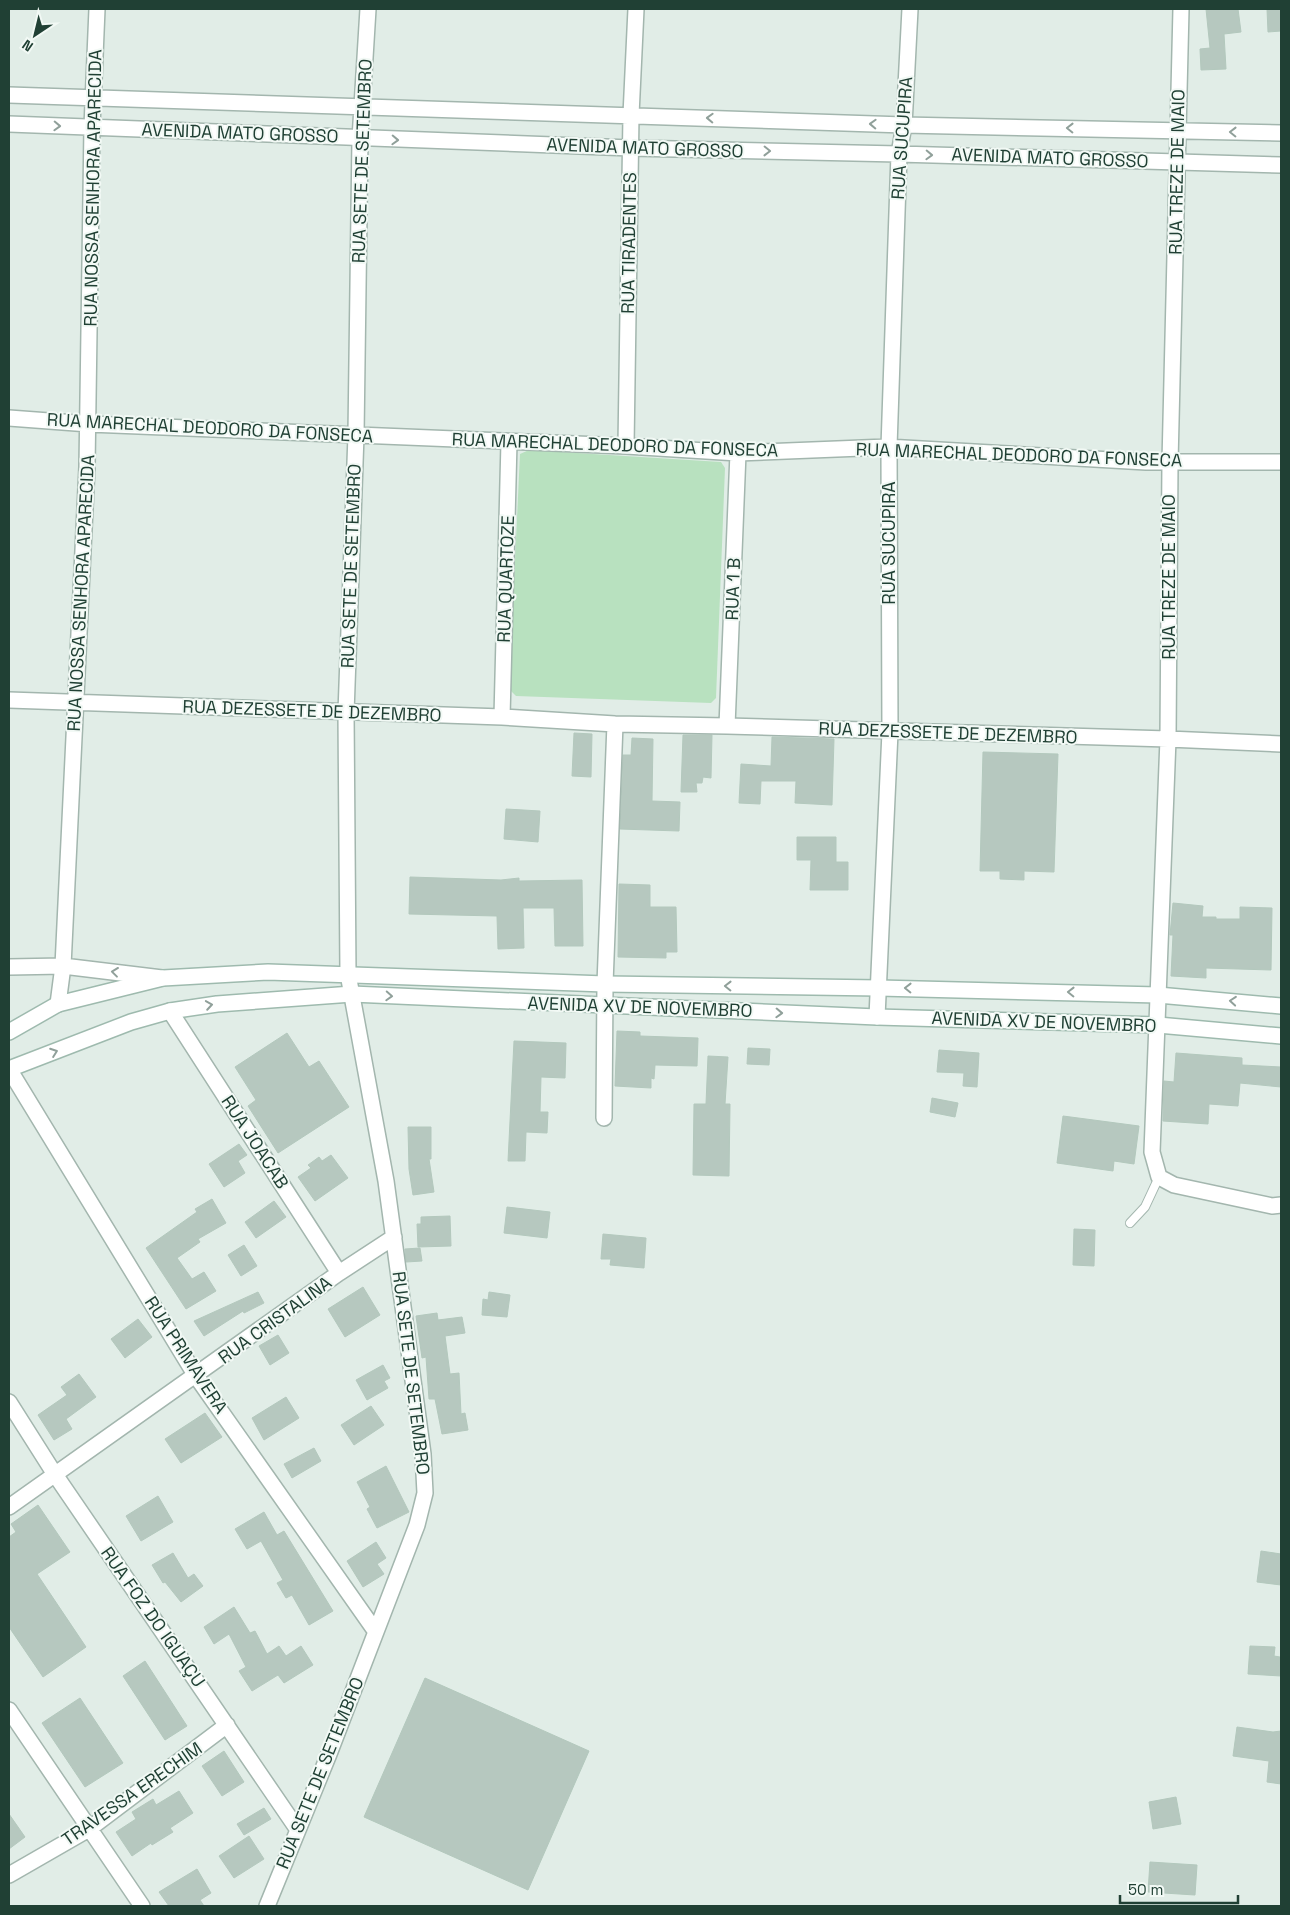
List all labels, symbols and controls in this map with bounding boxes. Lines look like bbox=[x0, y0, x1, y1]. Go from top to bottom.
north arrow bbox=[10, 10, 60, 60]
text: N bbox=[19, 36, 37, 56]
street label: RUA NOSSA SENHORA APARECIDA bbox=[79, 49, 106, 327]
street label: RUA SETE DE SETEMBRO bbox=[346, 58, 377, 264]
street label: RUA SUCUPIRA bbox=[886, 76, 917, 200]
street label: RUA TREZE DE MAIO bbox=[1164, 89, 1189, 255]
one-way arrow bbox=[706, 112, 714, 123]
street label: AVENIDA MATO GROSSO bbox=[141, 118, 339, 147]
one-way arrow bbox=[868, 118, 876, 129]
one-way arrow bbox=[54, 121, 62, 131]
one-way arrow bbox=[1066, 123, 1074, 134]
one-way arrow bbox=[1228, 127, 1236, 137]
street label: AVENIDA MATO GROSSO bbox=[546, 133, 744, 162]
one-way arrow bbox=[391, 135, 399, 145]
street label: AVENIDA MATO GROSSO bbox=[951, 143, 1149, 172]
one-way arrow bbox=[763, 146, 771, 157]
one-way arrow bbox=[926, 150, 934, 160]
street label: RUA TIRADENTES bbox=[616, 172, 641, 314]
street label: RUA MARECHAL DEODORO DA FONSECA bbox=[46, 407, 374, 448]
street label: RUA MARECHAL DEODORO DA FONSECA bbox=[451, 427, 779, 462]
street label: RUA MARECHAL DEODORO DA FONSECA bbox=[855, 437, 1183, 472]
street label: RUA NOSSA SENHORA APARECIDA bbox=[62, 454, 99, 732]
street label: RUA SETE DE SETEMBRO bbox=[335, 463, 366, 669]
street label: RUA SUCUPIRA bbox=[877, 481, 900, 605]
street label: RUA TREZE DE MAIO bbox=[1157, 494, 1180, 660]
street label: RUA QUARTOZE bbox=[492, 515, 519, 643]
street label: RUA 1 B bbox=[720, 557, 745, 621]
street label: RUA DEZESSETE DE DEZEMBRO bbox=[182, 694, 442, 727]
street label: RUA DEZESSETE DE DEZEMBRO bbox=[818, 716, 1078, 749]
one-way arrow bbox=[110, 967, 118, 978]
one-way arrow bbox=[724, 981, 732, 991]
one-way arrow bbox=[904, 983, 912, 994]
one-way arrow bbox=[1066, 987, 1074, 998]
one-way arrow bbox=[385, 990, 393, 1001]
street label: AVENIDA XV DE NOVEMBRO bbox=[527, 991, 753, 1022]
one-way arrow bbox=[1228, 996, 1236, 1007]
one-way arrow bbox=[206, 1000, 214, 1011]
street label: AVENIDA XV DE NOVEMBRO bbox=[931, 1006, 1157, 1037]
one-way arrow bbox=[775, 1008, 783, 1018]
one-way arrow bbox=[50, 1048, 58, 1058]
street label: RUA JOACAB bbox=[217, 1091, 294, 1193]
street label: RUA SETE DE SETEMBRO bbox=[388, 1270, 435, 1476]
street label: RUA CRISTALINA bbox=[213, 1271, 336, 1368]
street label: RUA PRIMAVERA bbox=[140, 1292, 233, 1418]
street label: RUA FOZ DO IGUAÇU bbox=[96, 1542, 211, 1692]
street label: RUA SETE DE SETEMBRO bbox=[271, 1674, 369, 1872]
street label: TRAVESSA ERECHIM bbox=[57, 1736, 206, 1851]
scale bar bbox=[1120, 1872, 1238, 1904]
text: 50 m bbox=[1128, 1880, 1163, 1899]

